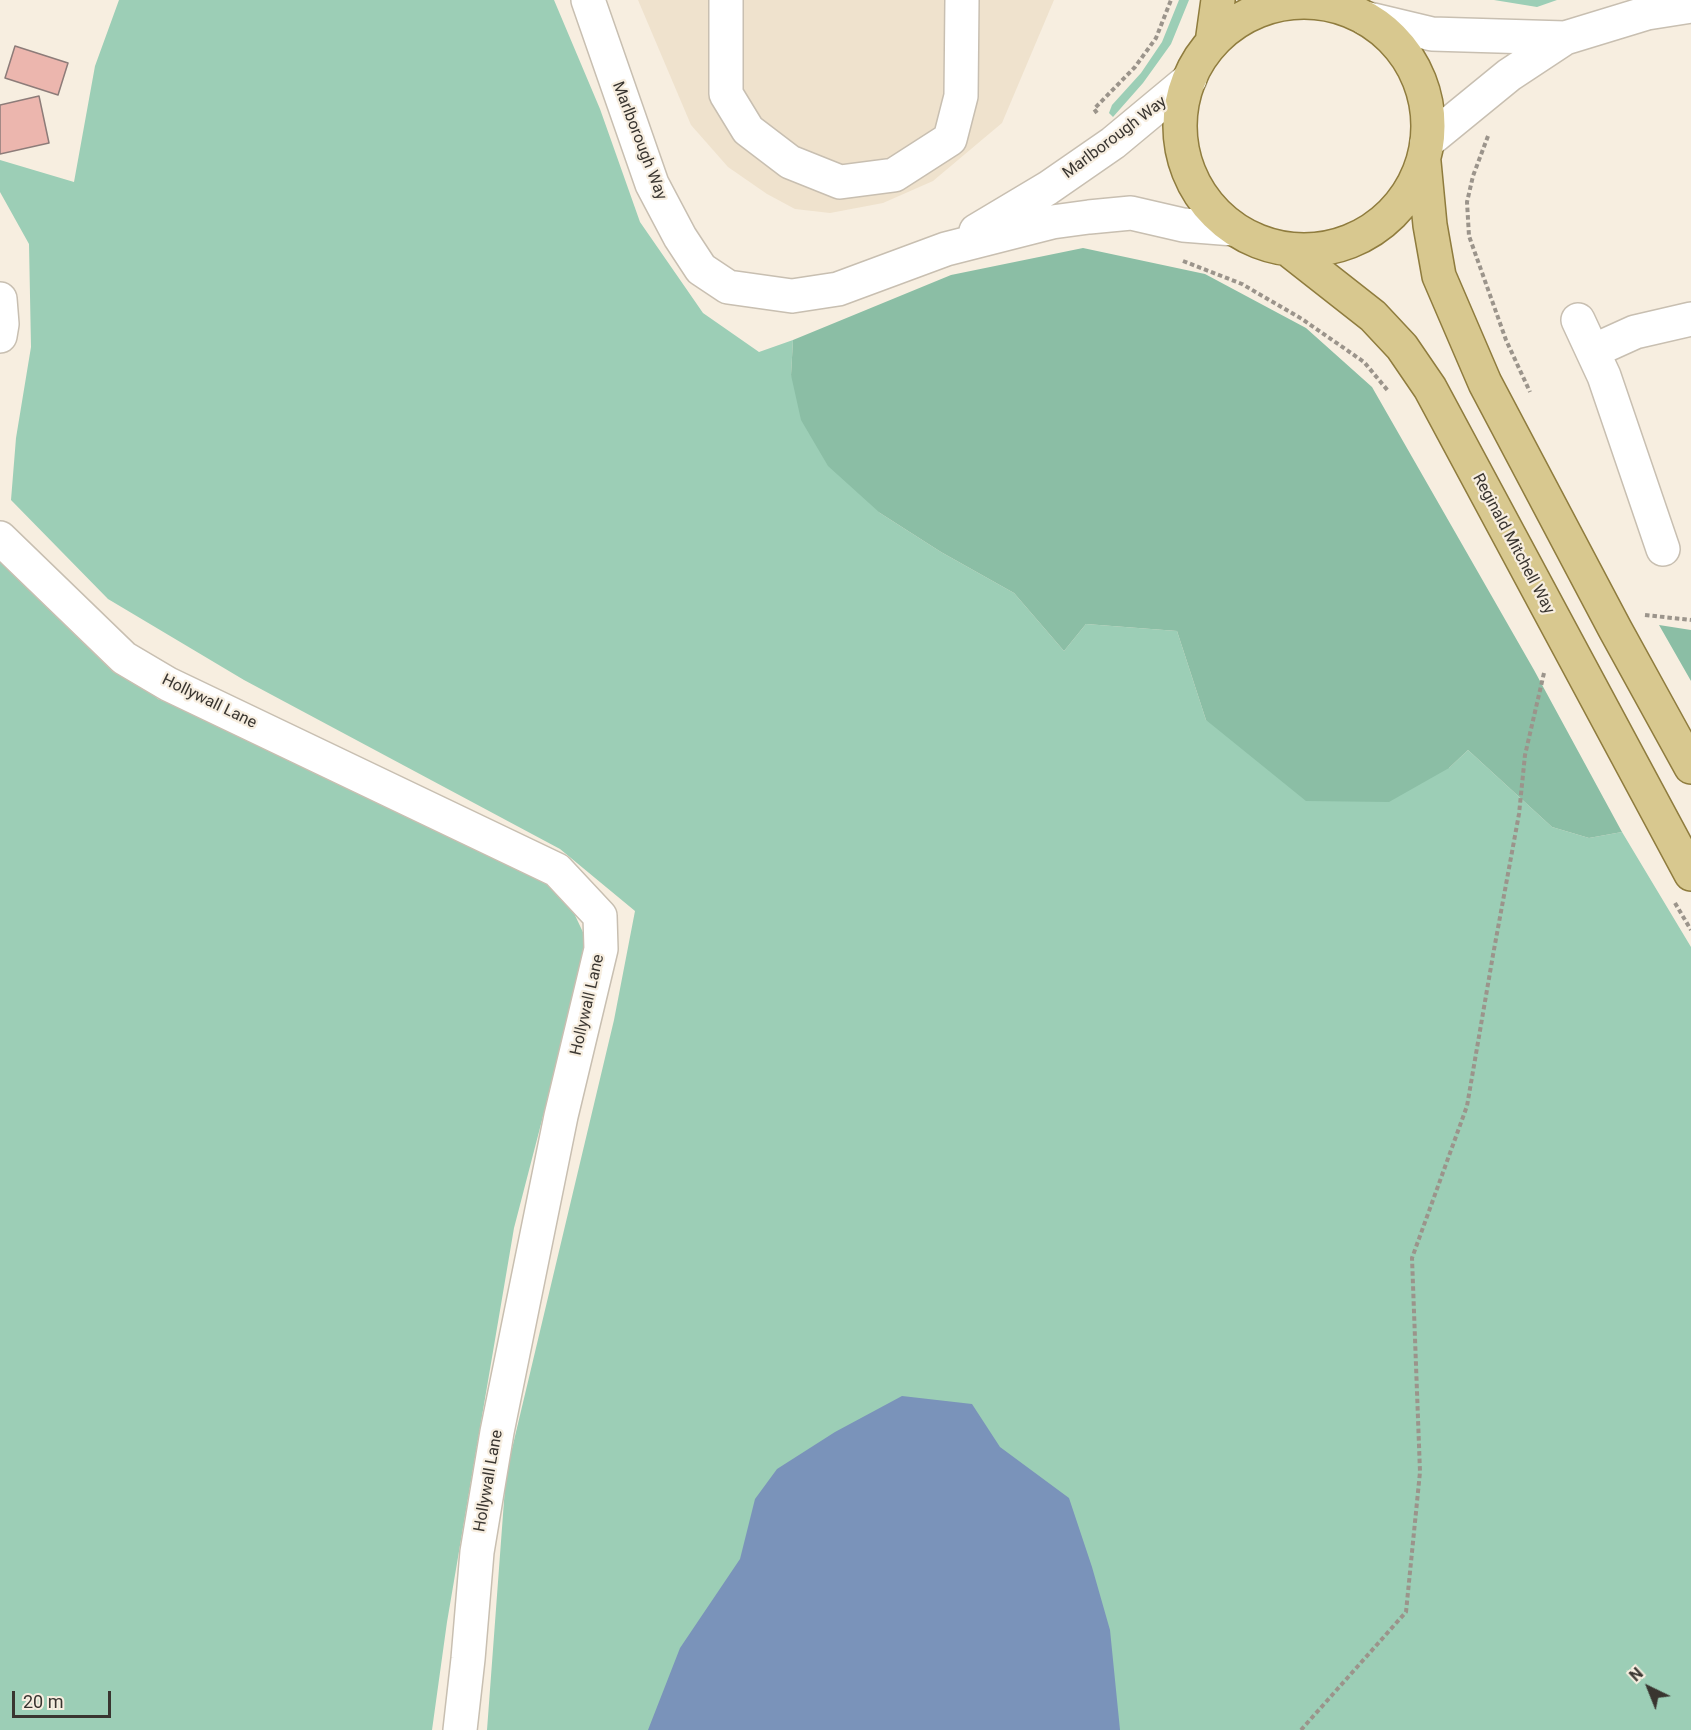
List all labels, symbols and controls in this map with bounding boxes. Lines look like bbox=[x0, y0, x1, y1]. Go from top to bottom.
street label: Marlborough Way bbox=[608, 79, 670, 203]
street label: Marlborough Way bbox=[1059, 93, 1171, 183]
street label: Reginald Mitchell Way bbox=[1468, 471, 1558, 617]
street label: Hollywall Lane bbox=[159, 671, 259, 733]
street label: Hollywall Lane bbox=[567, 953, 609, 1057]
street label: Hollywall Lane bbox=[471, 1429, 507, 1533]
north arrow bbox=[1619, 1658, 1679, 1718]
text: N bbox=[1626, 1664, 1647, 1685]
scale bar bbox=[15, 1679, 114, 1717]
text: 20 m bbox=[23, 1691, 63, 1712]

